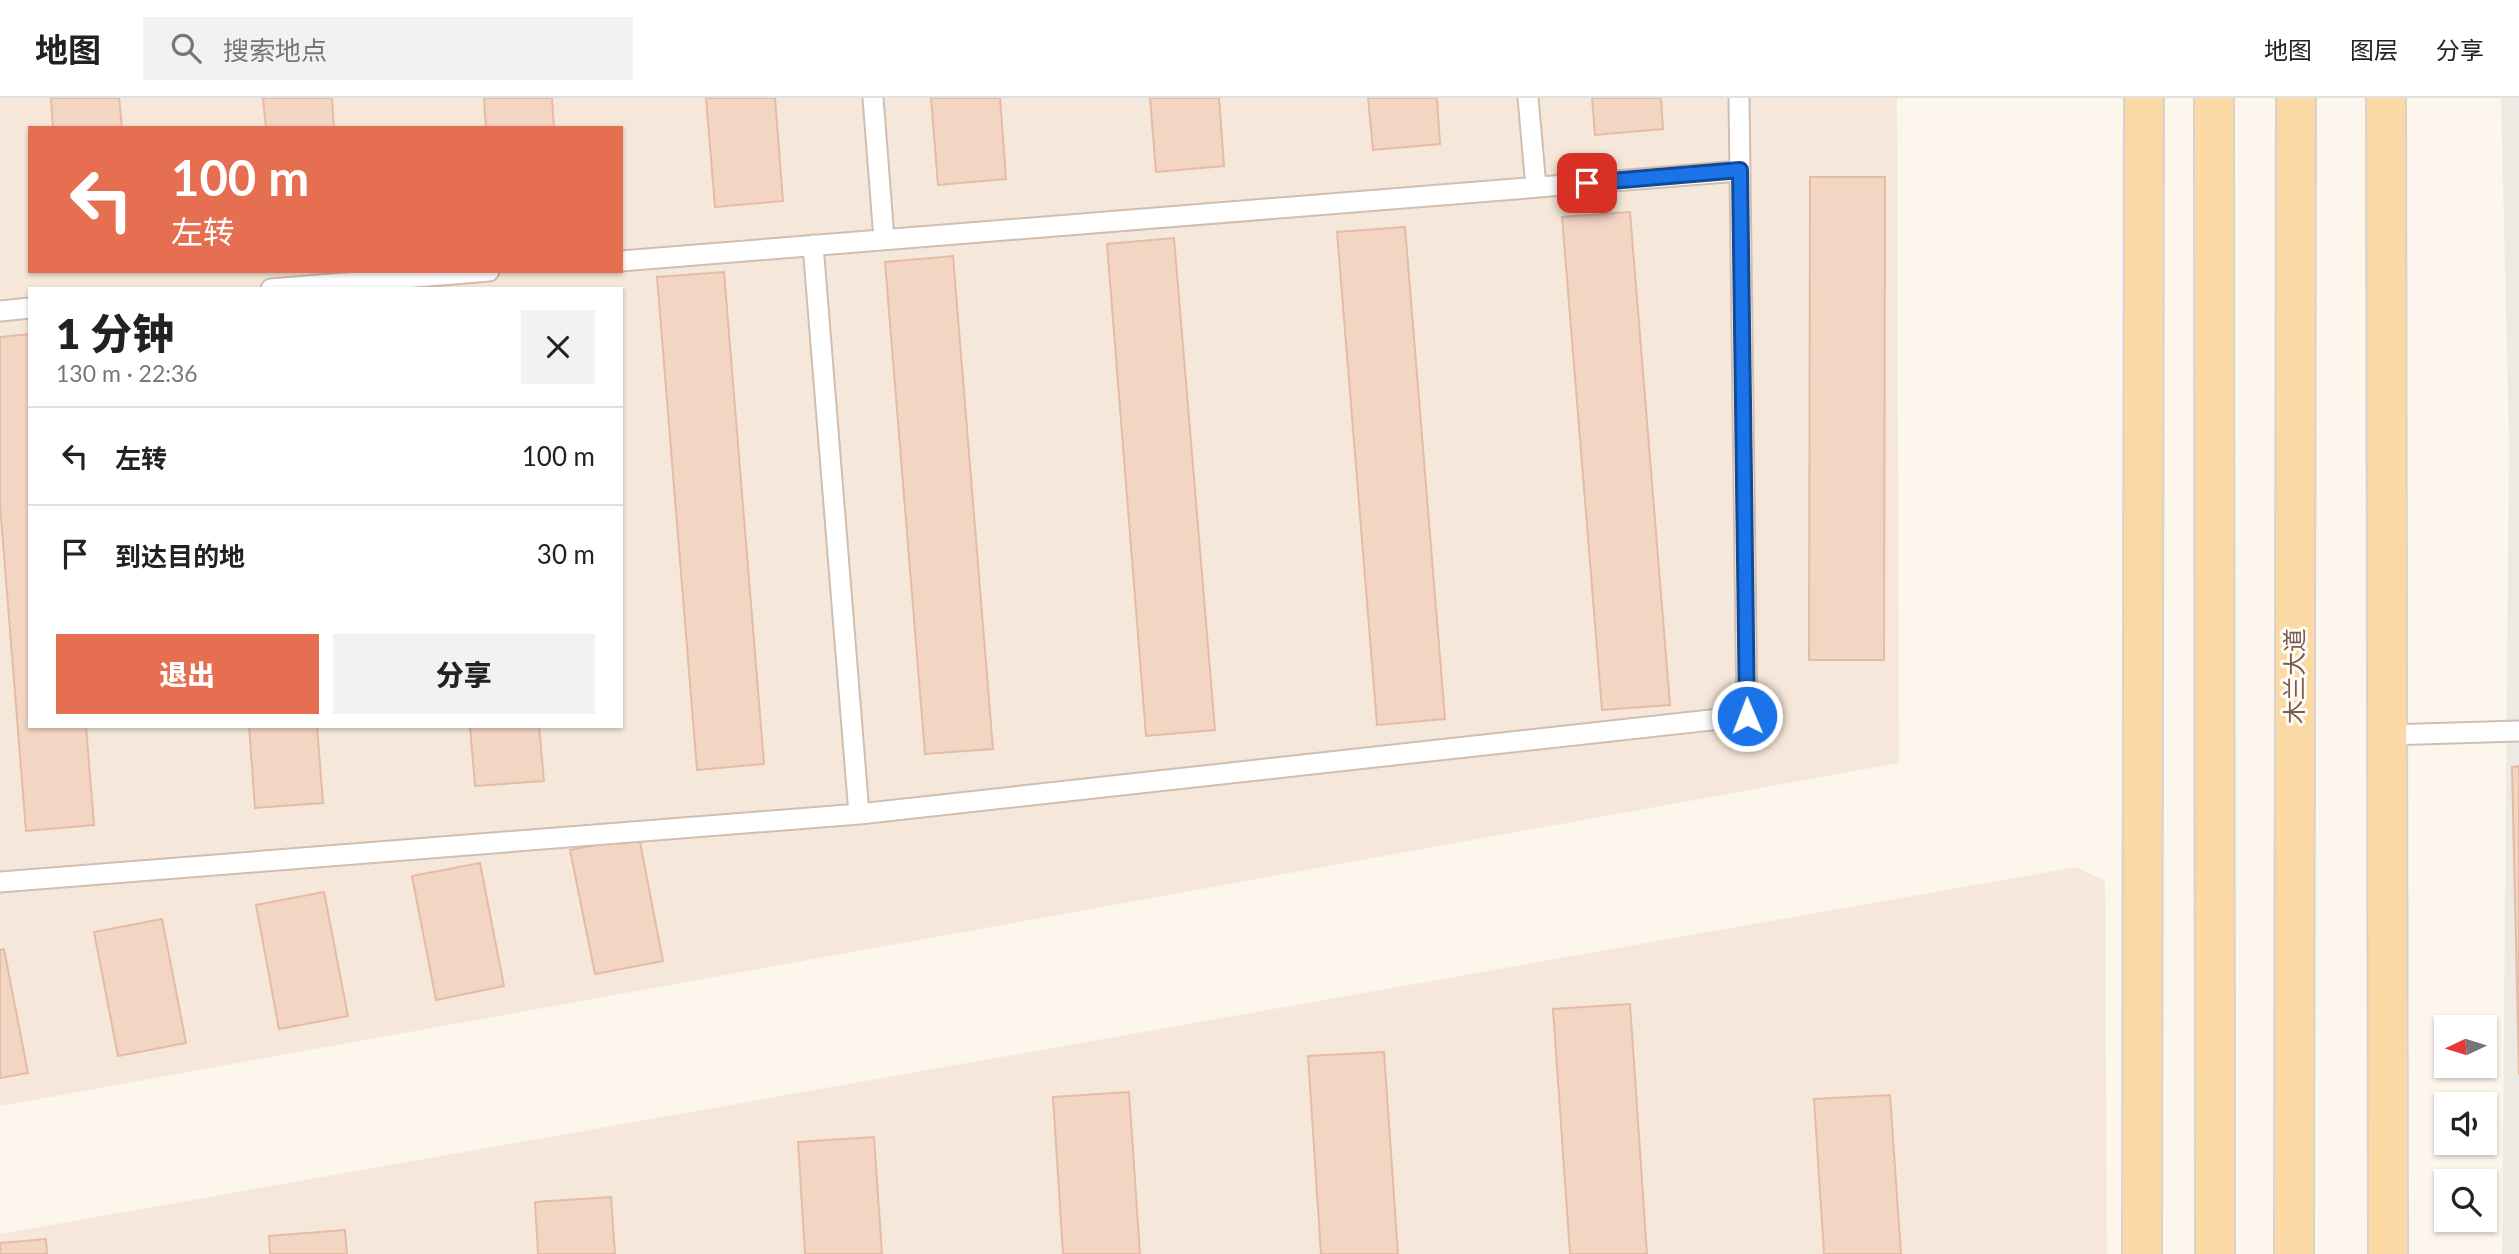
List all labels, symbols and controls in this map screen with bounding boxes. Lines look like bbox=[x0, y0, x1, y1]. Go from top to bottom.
search box bbox=[143, 17, 633, 80]
text: 地图 bbox=[35, 29, 101, 69]
icon: search bbox=[167, 29, 205, 67]
text: 搜索地点 bbox=[223, 34, 327, 66]
text: 地图 bbox=[2264, 35, 2312, 64]
text: 图层 bbox=[2350, 35, 2398, 64]
text: 分享 bbox=[2436, 35, 2484, 64]
text: 100 m bbox=[171, 148, 309, 206]
pin bbox=[1557, 153, 1617, 213]
icon: left bbox=[56, 154, 147, 245]
icon: arrive bbox=[1568, 164, 1606, 202]
text: 左转 bbox=[171, 212, 235, 251]
text: 1 分钟 bbox=[56, 308, 174, 358]
button: close bbox=[521, 310, 595, 384]
text: 130 m · 22:36 bbox=[56, 359, 198, 387]
icon: left bbox=[56, 437, 94, 475]
text: 100 m bbox=[522, 440, 595, 472]
text: 左转 bbox=[115, 442, 167, 474]
icon: arrive bbox=[56, 535, 94, 573]
text: 30 m bbox=[537, 538, 595, 570]
text: 到达目的地 bbox=[115, 540, 245, 572]
street label: 木兰大道 bbox=[2279, 628, 2308, 724]
button: 退出 bbox=[56, 634, 319, 714]
button: 分享 bbox=[333, 634, 595, 714]
position arrow bbox=[1710, 679, 1784, 753]
north arrow bbox=[2434, 1015, 2497, 1078]
map controls bbox=[2434, 1015, 2497, 1232]
button: sound bbox=[2434, 1092, 2497, 1155]
button: search bbox=[2434, 1169, 2497, 1232]

